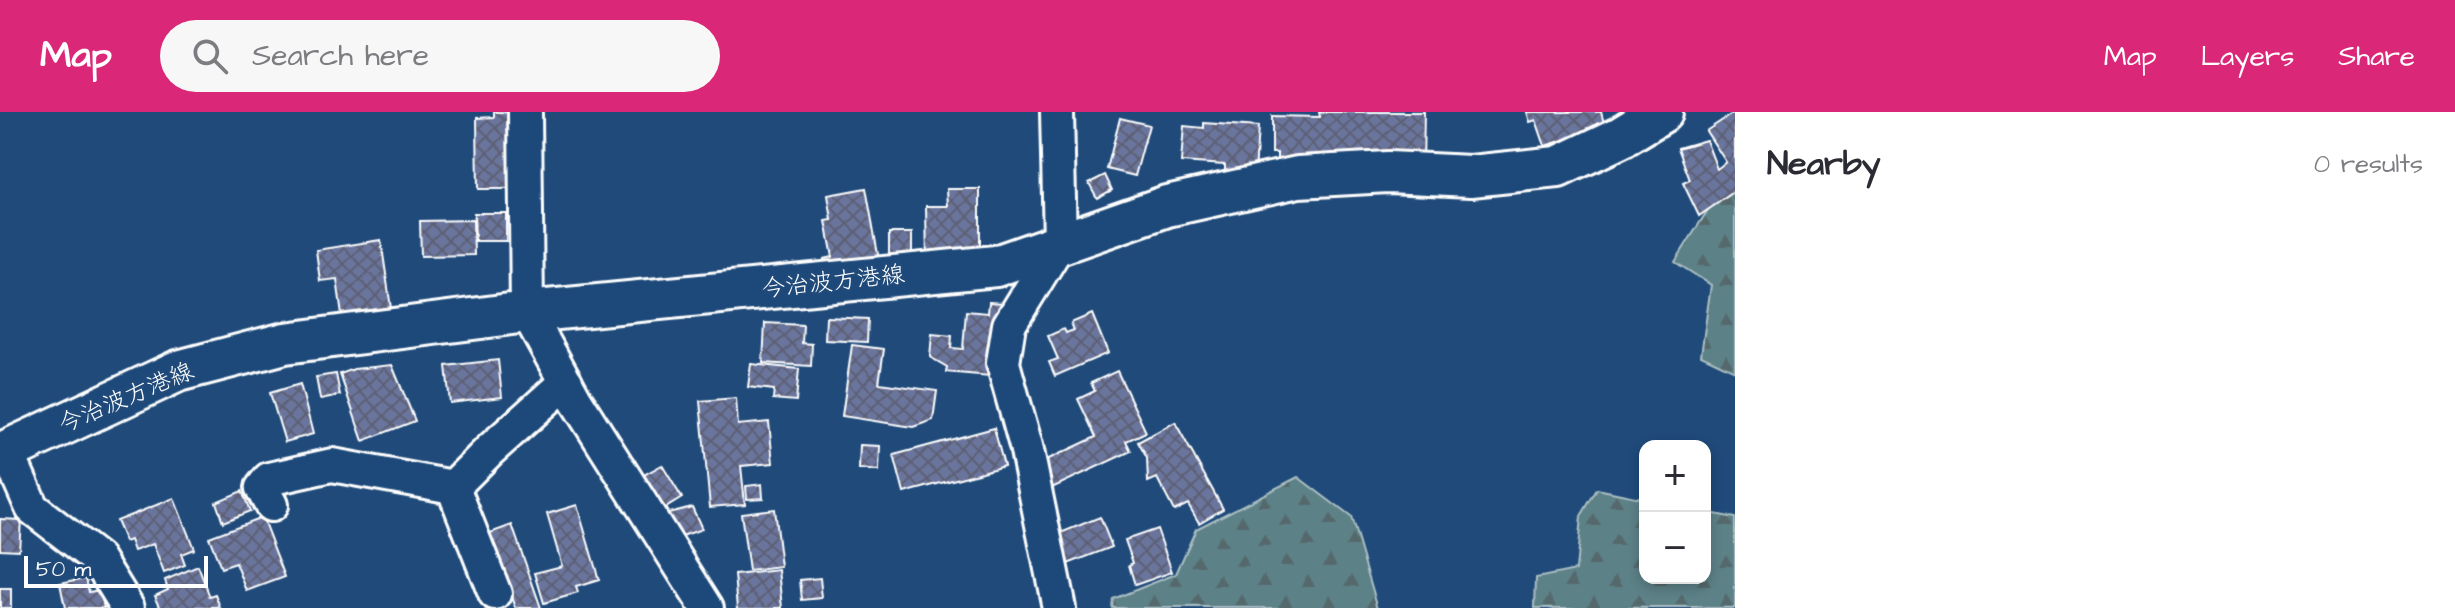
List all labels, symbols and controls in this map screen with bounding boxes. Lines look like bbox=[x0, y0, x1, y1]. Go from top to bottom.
search box bbox=[160, 20, 720, 92]
text: Map bbox=[40, 30, 112, 82]
icon: search bbox=[188, 34, 232, 78]
text: Search here bbox=[252, 35, 429, 77]
text: Map bbox=[2104, 37, 2157, 76]
text: Layers bbox=[2201, 37, 2294, 76]
text: Share bbox=[2338, 37, 2415, 76]
text: Nearby bbox=[1767, 140, 1881, 188]
text: 0 results bbox=[2314, 146, 2423, 182]
street label: 今治波方港線 bbox=[760, 258, 906, 306]
street label: 今治波方港線 bbox=[53, 354, 199, 442]
map controls bbox=[1639, 440, 1711, 584]
button: + bbox=[1639, 440, 1711, 512]
button: − bbox=[1639, 512, 1711, 584]
scale bar bbox=[24, 552, 208, 588]
text: 50 m bbox=[36, 554, 91, 585]

